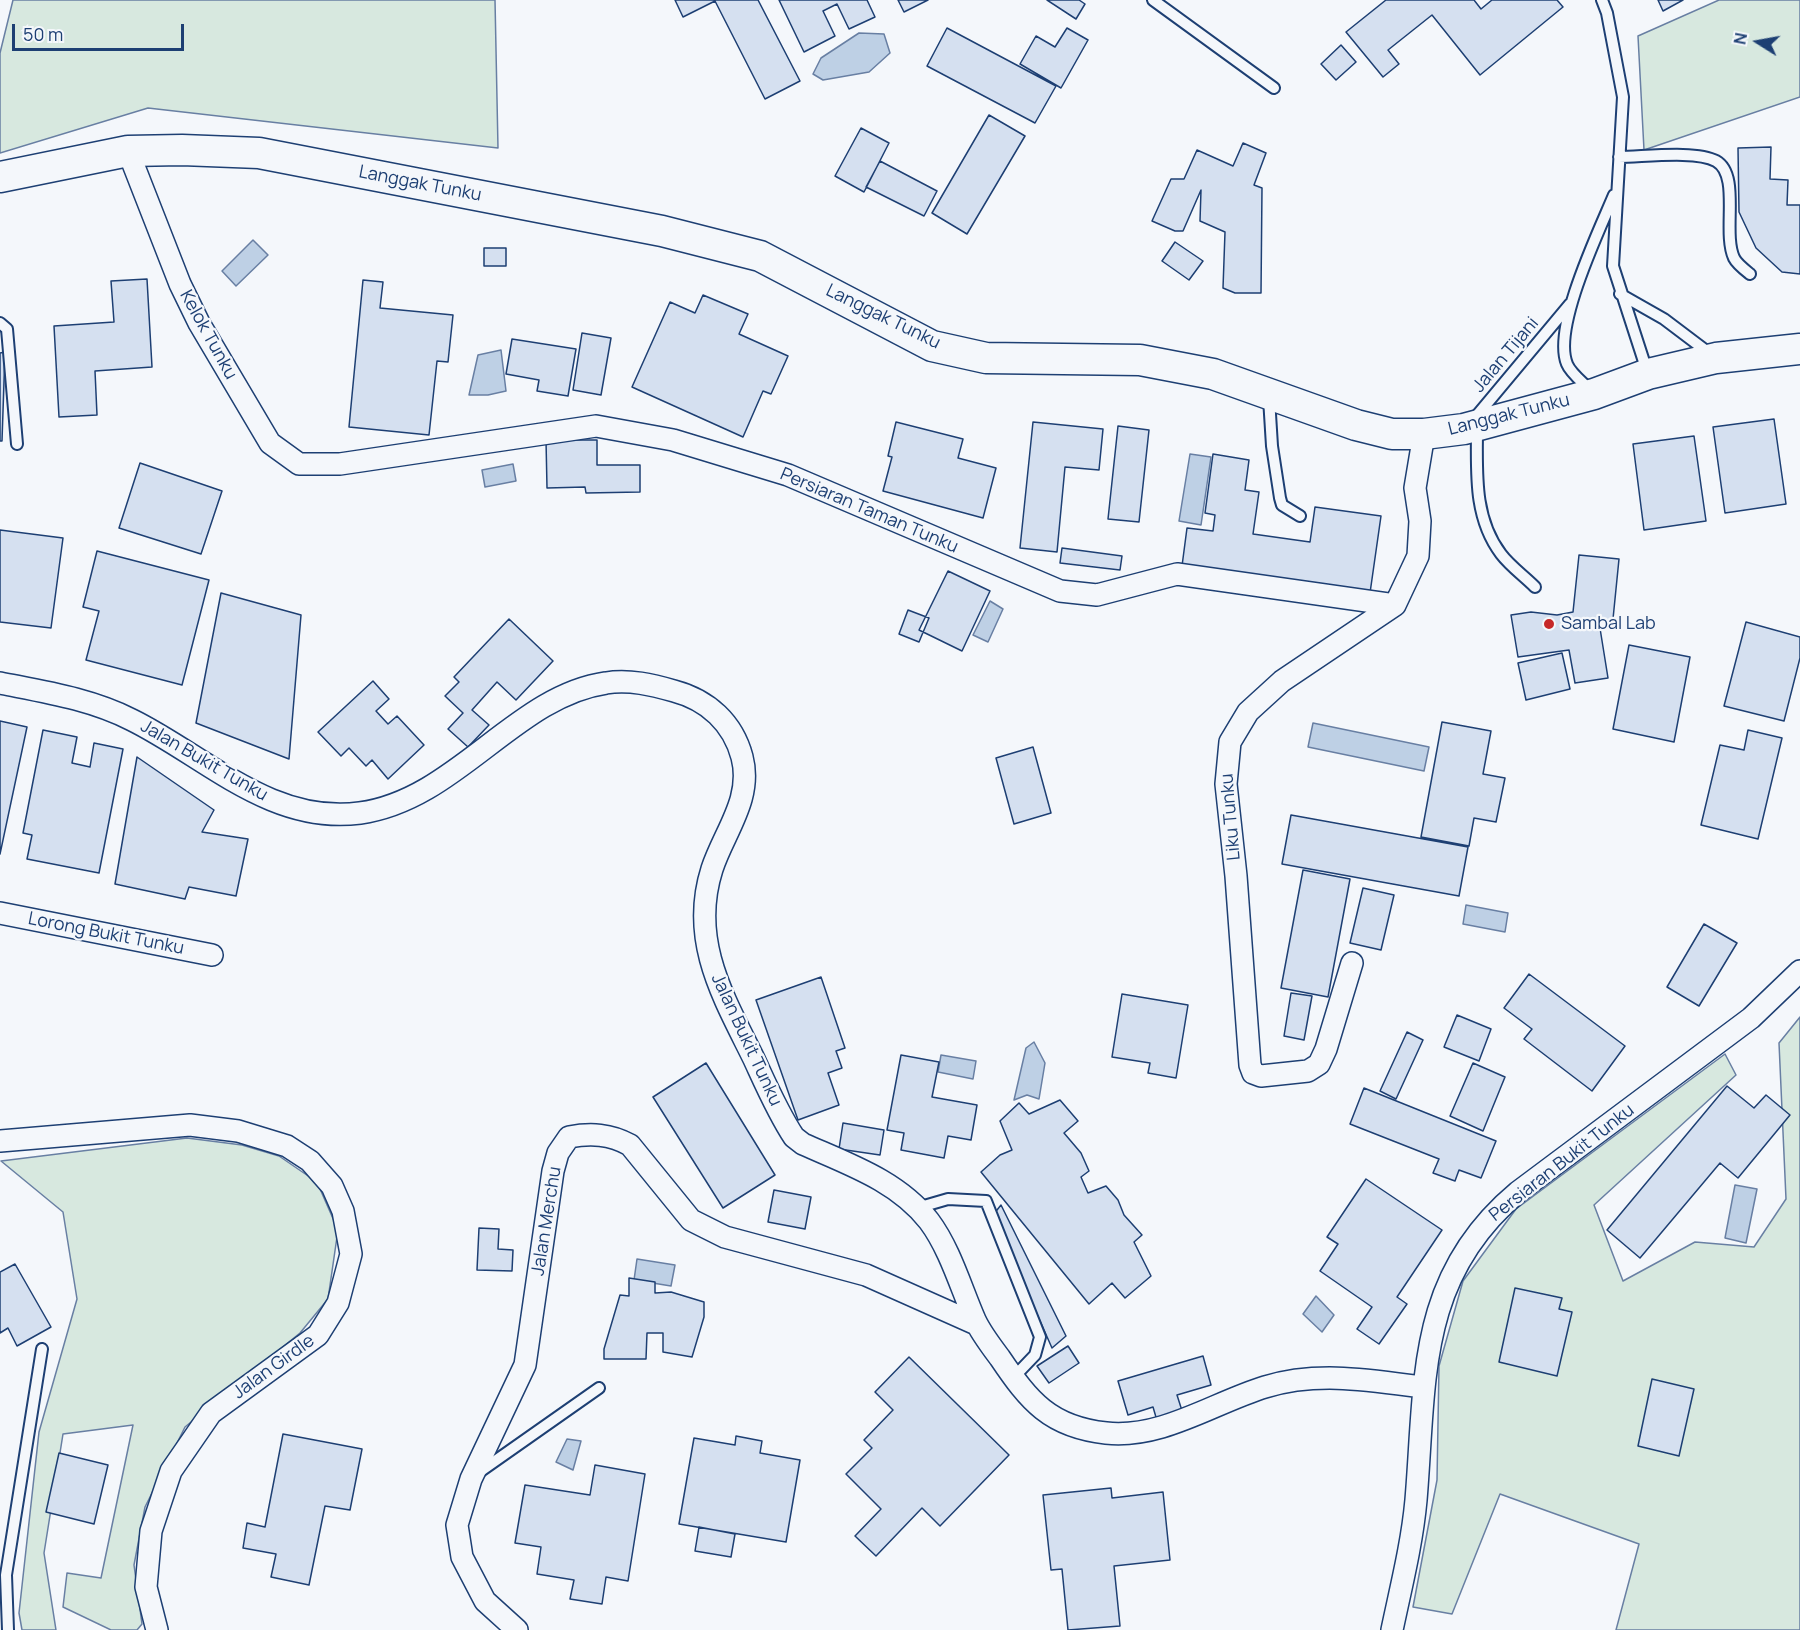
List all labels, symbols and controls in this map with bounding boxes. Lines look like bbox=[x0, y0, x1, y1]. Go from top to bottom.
scale bar bbox=[15, 12, 188, 50]
north arrow bbox=[1728, 12, 1788, 72]
text: 50 m bbox=[23, 22, 63, 46]
text: N bbox=[1728, 31, 1752, 46]
street label: Langgak Tunku bbox=[357, 162, 483, 206]
street label: Langgak Tunku bbox=[822, 280, 944, 354]
street label: Kelok Tunku bbox=[175, 287, 241, 383]
street label: Jalan Tijani bbox=[1468, 313, 1544, 397]
street label: Langgak Tunku bbox=[1446, 389, 1572, 441]
street label: Persiaran Taman Tunku bbox=[777, 464, 961, 558]
place label: Sambal Lab bbox=[1561, 613, 1656, 635]
marker: Sambal Lab bbox=[1542, 617, 1556, 631]
street label: Jalan Bukit Tunku bbox=[137, 716, 271, 806]
street label: Liku Tunku bbox=[1216, 772, 1246, 862]
street label: Lorong Bukit Tunku bbox=[26, 908, 186, 960]
street label: Jalan Bukit Tunku bbox=[706, 970, 786, 1110]
street label: Persiaran Bukit Tunku bbox=[1485, 1100, 1639, 1226]
street label: Jalan Merchu bbox=[528, 1165, 566, 1277]
street label: Jalan Girdle bbox=[229, 1330, 319, 1404]

